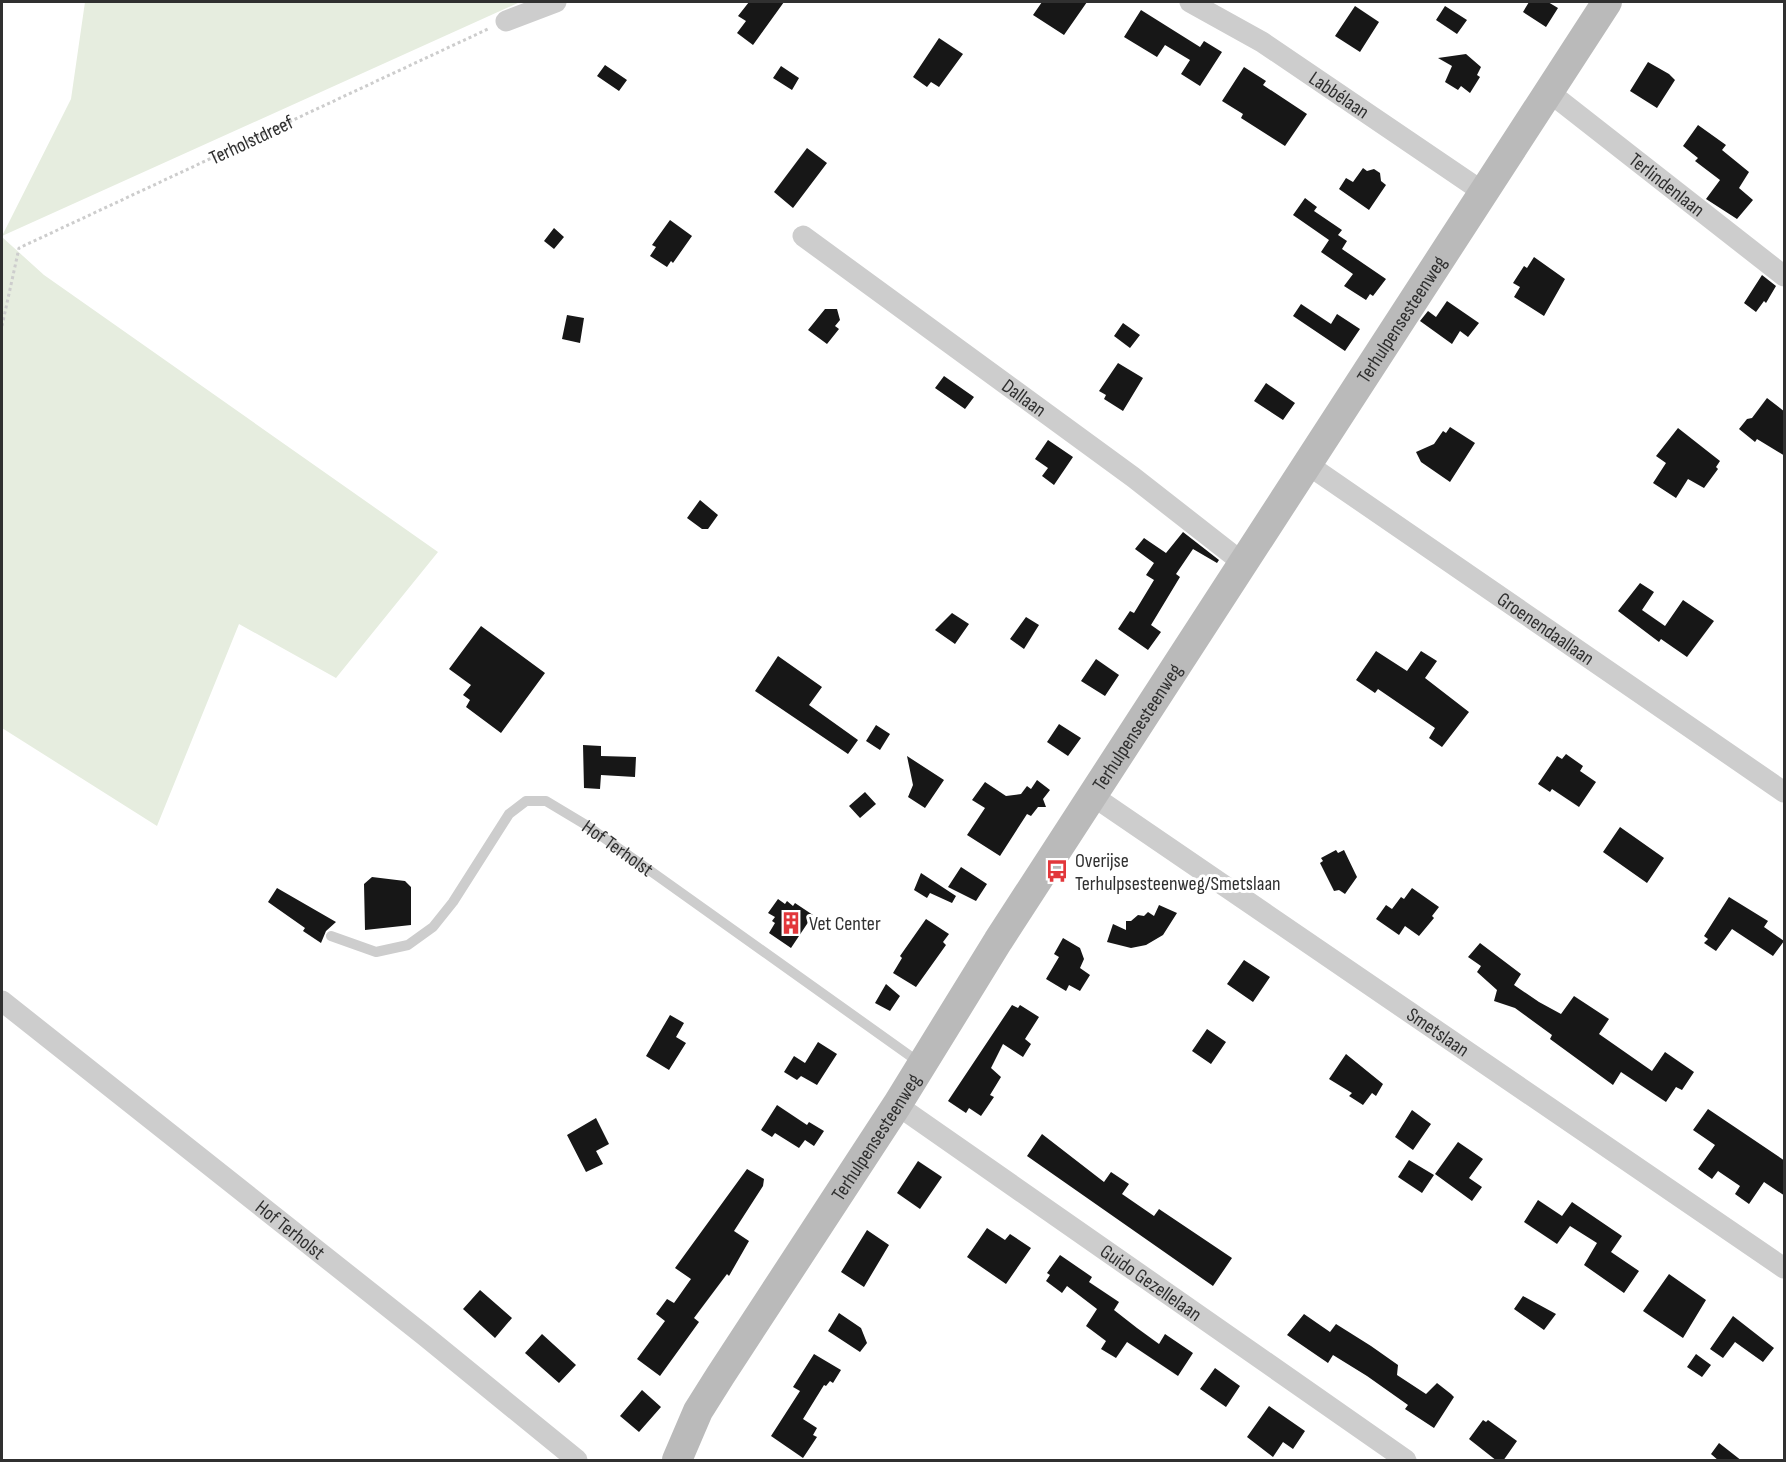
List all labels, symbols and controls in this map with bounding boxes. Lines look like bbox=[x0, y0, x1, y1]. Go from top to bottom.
street label: Labbélaan bbox=[1304, 67, 1374, 124]
street label: Terholstdreef bbox=[206, 111, 298, 170]
street label: Terlindenlaan bbox=[1624, 148, 1709, 222]
street label: Terhulpensesteenweg bbox=[1352, 252, 1452, 388]
street label: Dallaan bbox=[997, 374, 1050, 422]
street label: Groenendaallaan bbox=[1492, 587, 1598, 671]
street label: Terhulpensesteenweg bbox=[1088, 660, 1188, 795]
street label: Hof Terholst bbox=[577, 815, 658, 882]
place label: Overijse Terhulpsesteenweg/Smetslaan bbox=[1075, 849, 1281, 896]
bus stop icon: Overijse Terhulpsesteenweg/Smetslaan bbox=[1044, 858, 1070, 884]
building icon: Vet Center bbox=[778, 910, 804, 936]
place label: Vet Center bbox=[809, 912, 881, 936]
street label: Smetslaan bbox=[1402, 1003, 1473, 1062]
street label: Terhulpensesteenweg bbox=[827, 1070, 926, 1205]
street label: Hof Terholst bbox=[250, 1195, 329, 1265]
street label: Guido Gezellelaan bbox=[1095, 1239, 1206, 1327]

